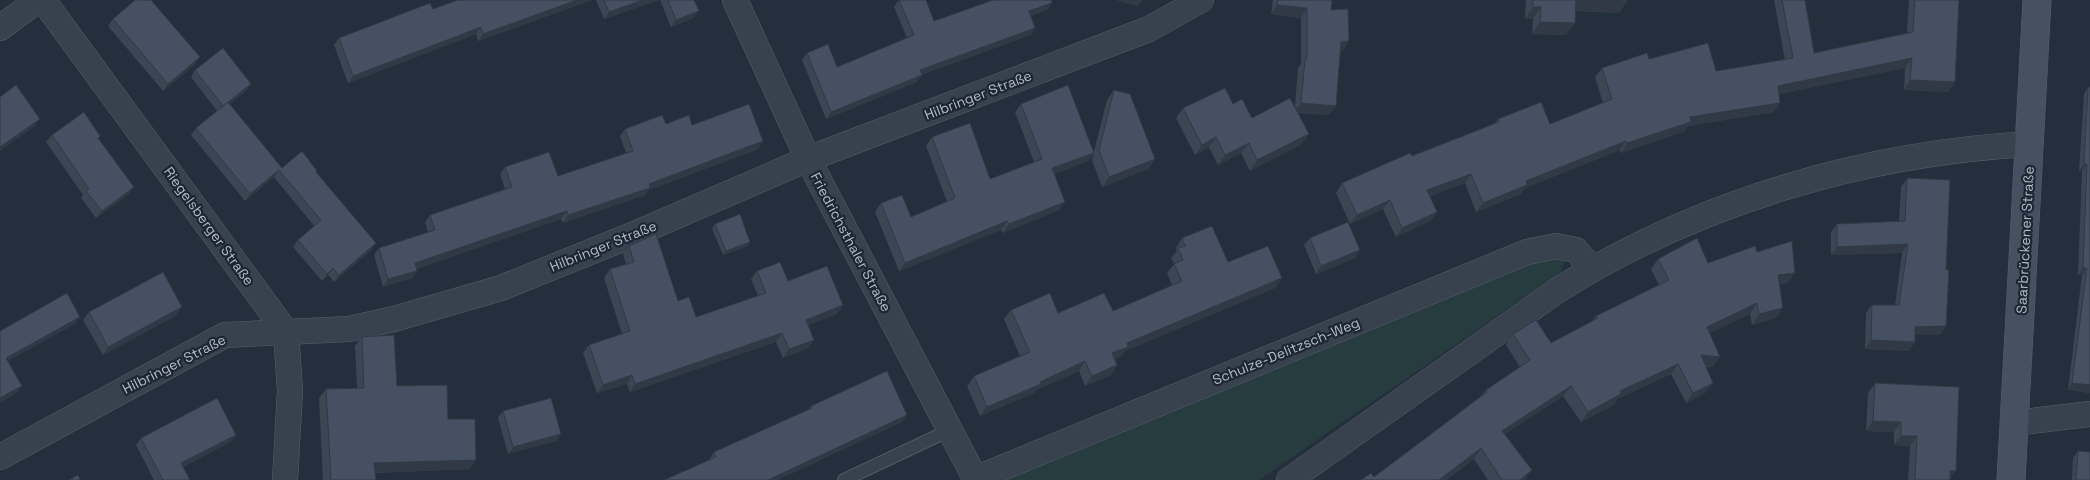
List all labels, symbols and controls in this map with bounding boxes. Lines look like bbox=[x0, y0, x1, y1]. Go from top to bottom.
street label: Hilbringer Straße bbox=[922, 66, 1034, 124]
street label: Riegelsberger Straße bbox=[160, 163, 258, 289]
street label: Saarbrückener Straße bbox=[2012, 166, 2038, 314]
street label: Friedrichsthaler Straße bbox=[807, 169, 895, 315]
street label: Hilbringer Straße bbox=[547, 216, 659, 276]
street label: Schulze-Delitzsch-Weg bbox=[1210, 313, 1362, 389]
street label: Hilbringer Straße bbox=[119, 330, 229, 398]

